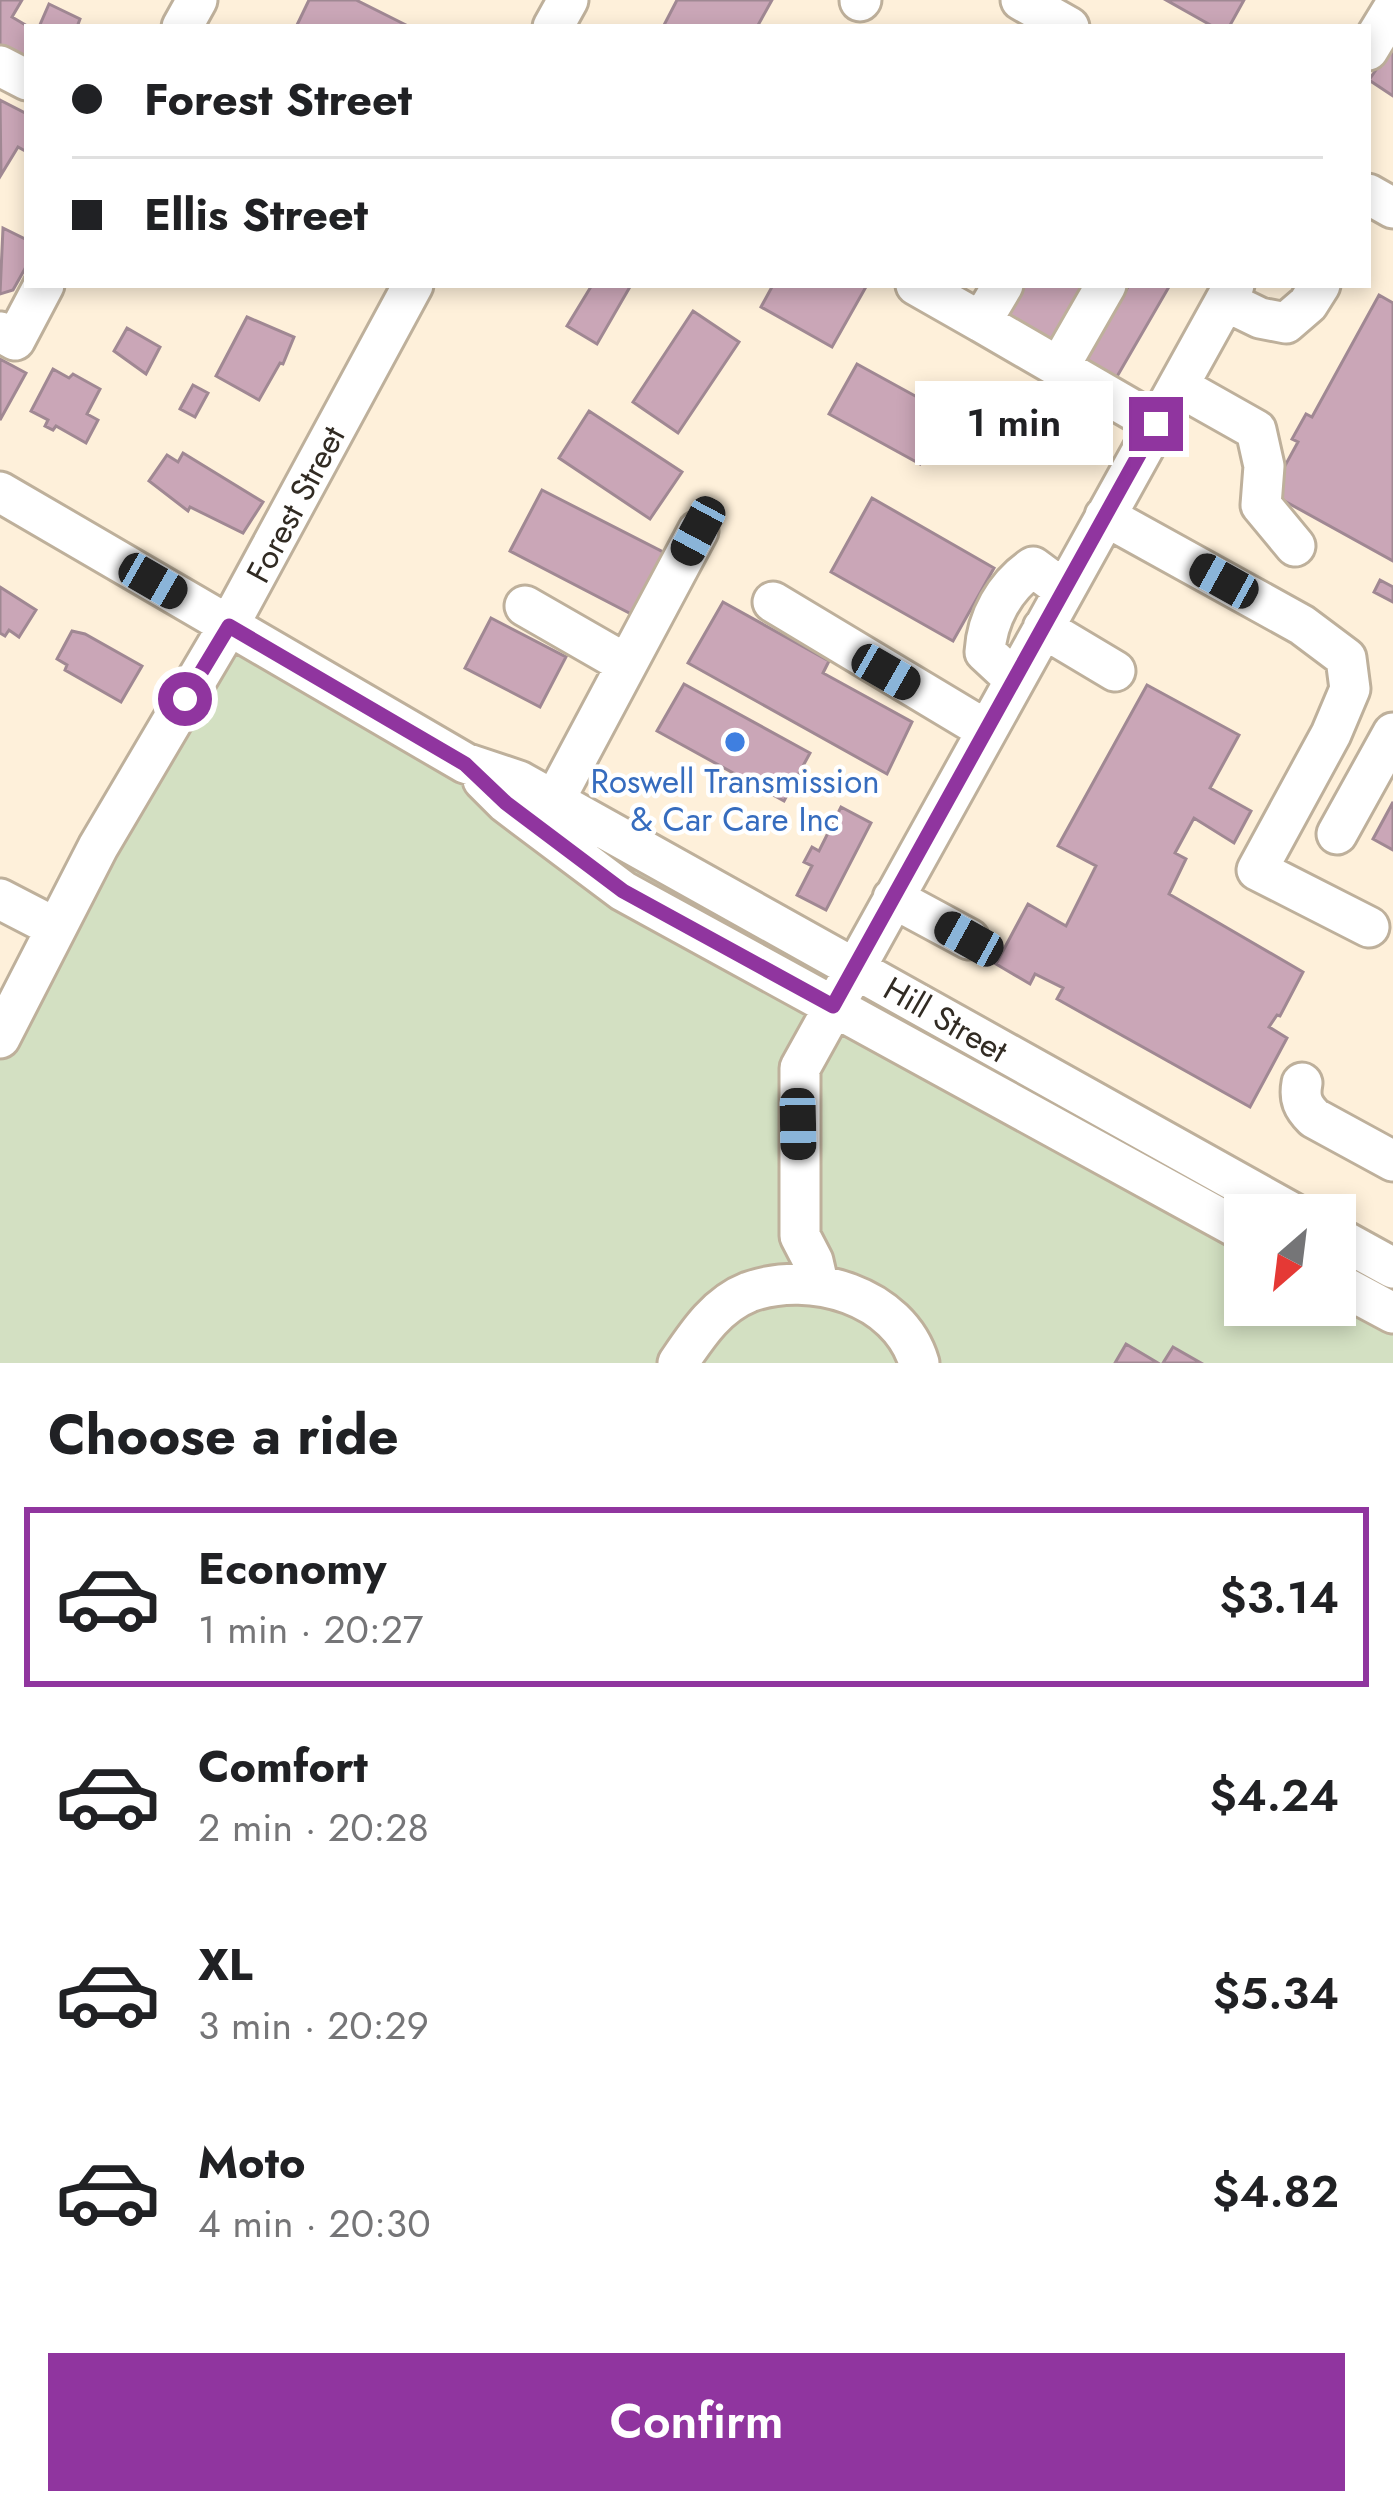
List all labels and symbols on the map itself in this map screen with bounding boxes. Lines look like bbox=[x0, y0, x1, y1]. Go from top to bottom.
callout: 1 min bbox=[916, 382, 1114, 466]
route end bbox=[1129, 397, 1183, 451]
street label: Forest Street bbox=[235, 418, 356, 591]
car bbox=[665, 491, 731, 571]
car bbox=[113, 547, 193, 615]
car bbox=[1184, 548, 1264, 614]
car bbox=[846, 638, 926, 706]
route start bbox=[158, 672, 212, 726]
marker: Roswell Transmission & Car Care Inc bbox=[722, 729, 748, 755]
place label: Roswell Transmission & Car Care Inc bbox=[590, 758, 880, 843]
car bbox=[929, 906, 1009, 972]
street label: Hill Street bbox=[875, 965, 1016, 1074]
car bbox=[779, 1088, 817, 1160]
north arrow bbox=[1224, 1194, 1356, 1326]

